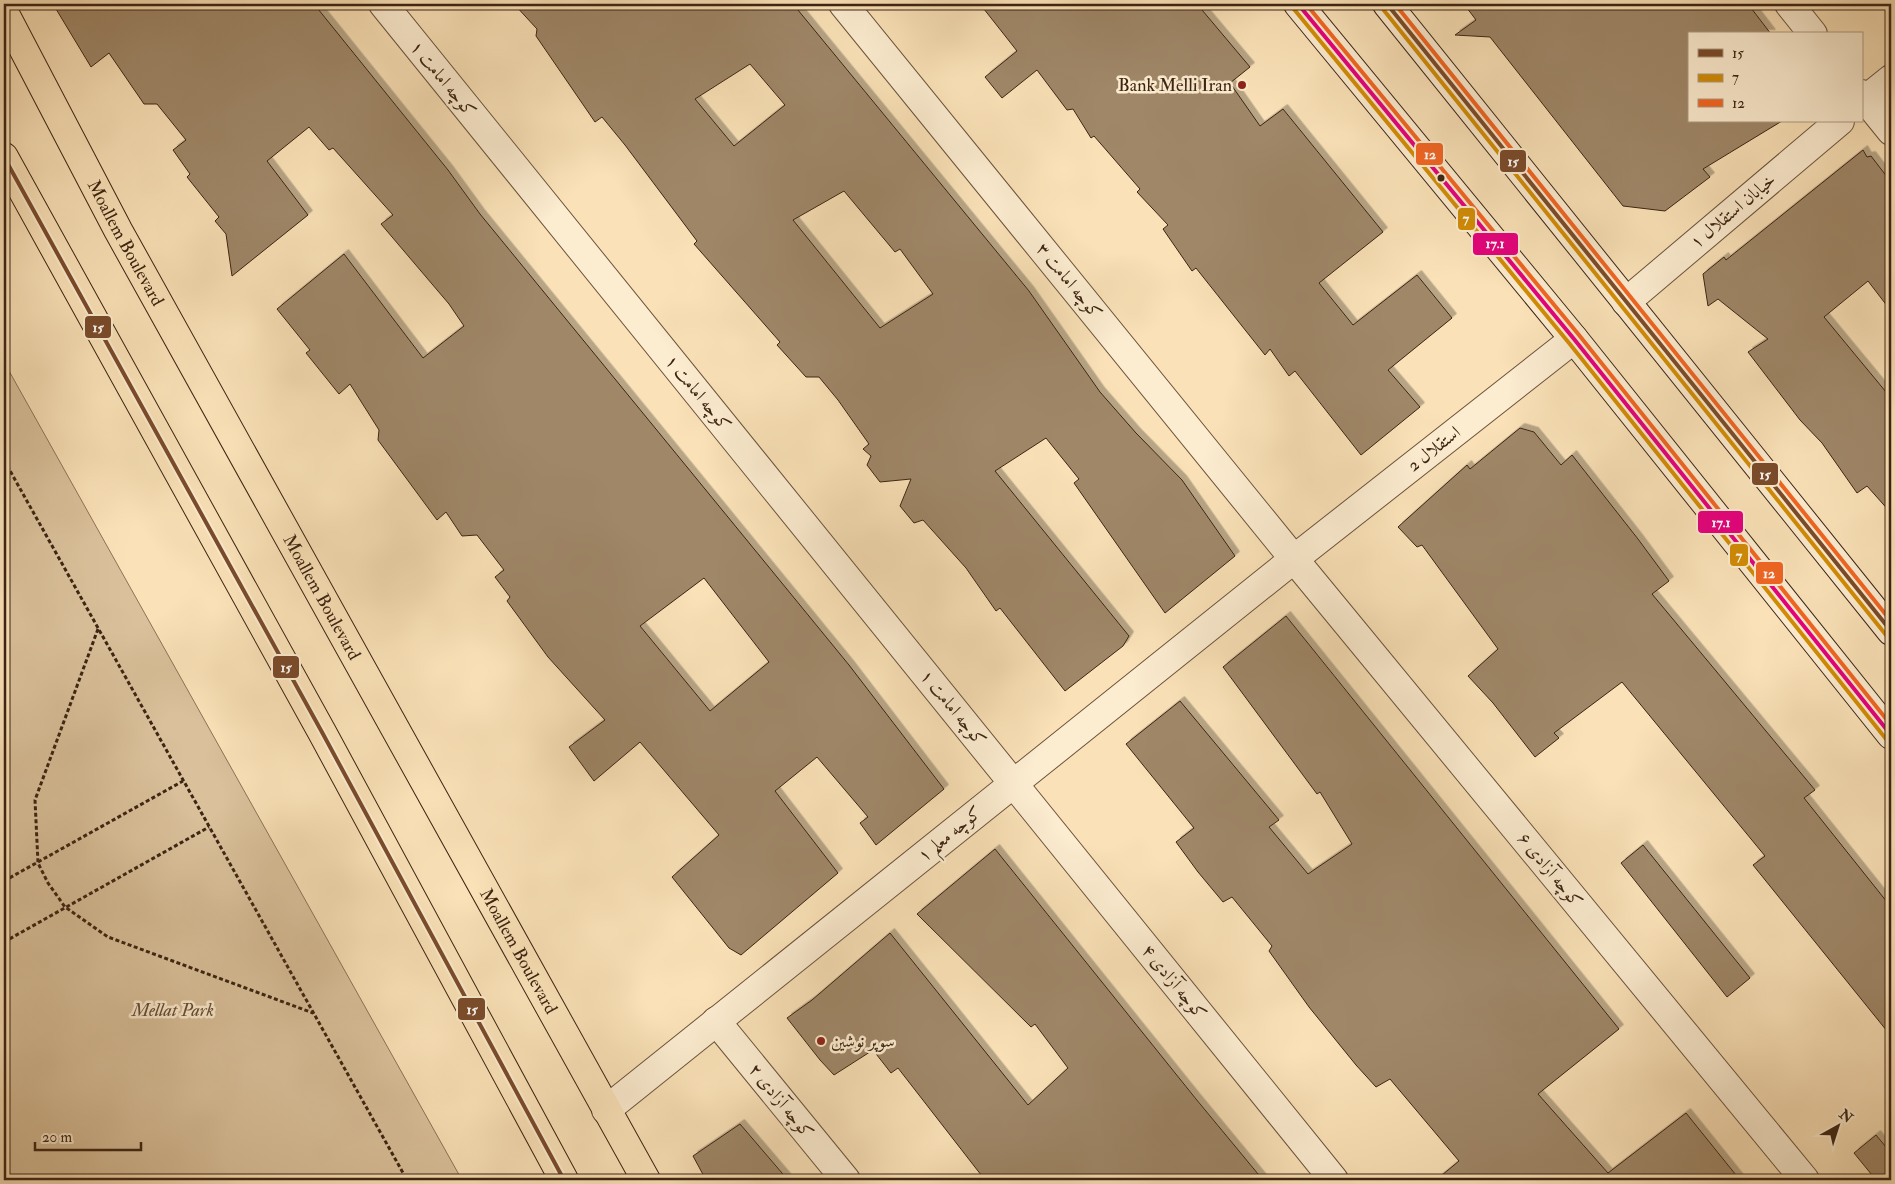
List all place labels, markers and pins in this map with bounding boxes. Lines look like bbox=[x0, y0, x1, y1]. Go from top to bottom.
place label: Bank Melli Iran bbox=[1118, 74, 1232, 97]
marker: Bank Melli Iran bbox=[1236, 79, 1248, 91]
unlabelled marker bbox=[1436, 173, 1446, 183]
place label: سوپر نوشین bbox=[831, 1030, 895, 1053]
marker: سوپر نوشین bbox=[815, 1035, 827, 1047]

